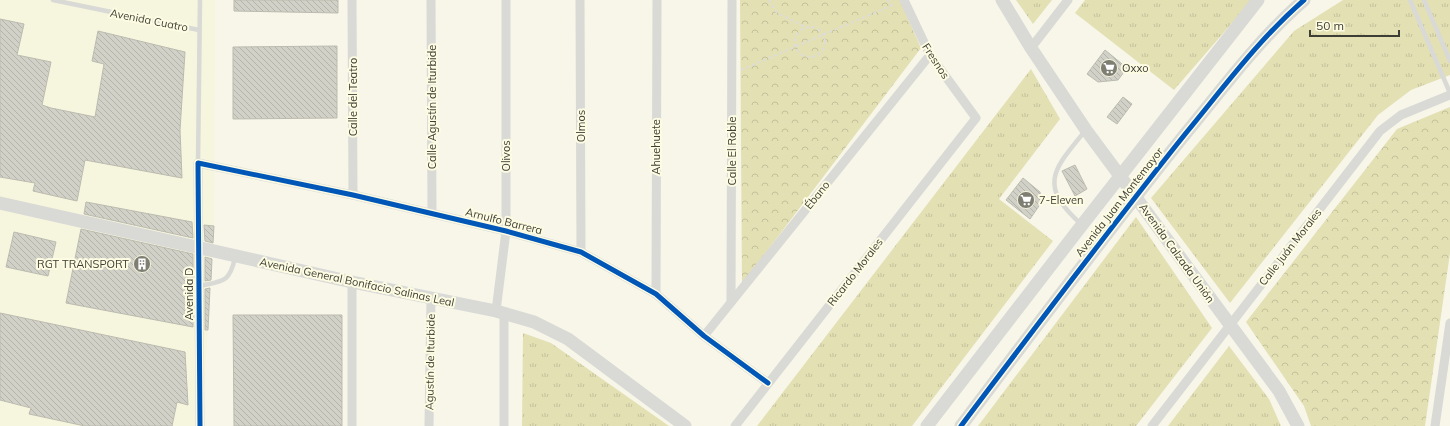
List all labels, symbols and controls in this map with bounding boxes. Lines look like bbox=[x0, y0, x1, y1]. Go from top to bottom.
street label: Avenida Cuatro bbox=[109, 6, 189, 34]
scale bar bbox=[1310, 12, 1399, 38]
text: 50 m bbox=[1316, 18, 1344, 33]
street label: Fresnos bbox=[919, 41, 953, 81]
street label: Calle Agustín de Iturbide bbox=[425, 45, 439, 169]
street label: Calle del Teatro bbox=[346, 58, 360, 136]
supermarket icon: Oxxo bbox=[1099, 58, 1119, 78]
place label: Oxxo bbox=[1122, 61, 1148, 75]
street label: Olmos bbox=[574, 110, 588, 142]
street label: Calle El Roble bbox=[725, 117, 739, 185]
street label: Ahuehuete bbox=[649, 119, 663, 175]
street label: Olivos bbox=[499, 140, 513, 172]
street label: Avenida Juan Montemayor bbox=[1072, 145, 1166, 259]
street label: Ébano bbox=[801, 178, 833, 212]
supermarket icon: 7-Eleven bbox=[1016, 190, 1036, 210]
place label: 7-Eleven bbox=[1039, 193, 1084, 207]
street label: Avenida Calzada Unión bbox=[1136, 201, 1218, 305]
street label: Arnulfo Barrera bbox=[464, 205, 544, 237]
street label: Calle Juán Morales bbox=[1255, 206, 1325, 288]
street label: Ricardo Morales bbox=[824, 235, 886, 309]
building icon: RGT TRANSPORT bbox=[132, 254, 152, 274]
street label: Avenida General Bonifacio Salinas Leal bbox=[258, 254, 456, 310]
place label: RGT TRANSPORT bbox=[37, 257, 129, 271]
street label: Avenida D bbox=[182, 268, 196, 320]
street label: Agustín de Iturbide bbox=[422, 314, 438, 410]

